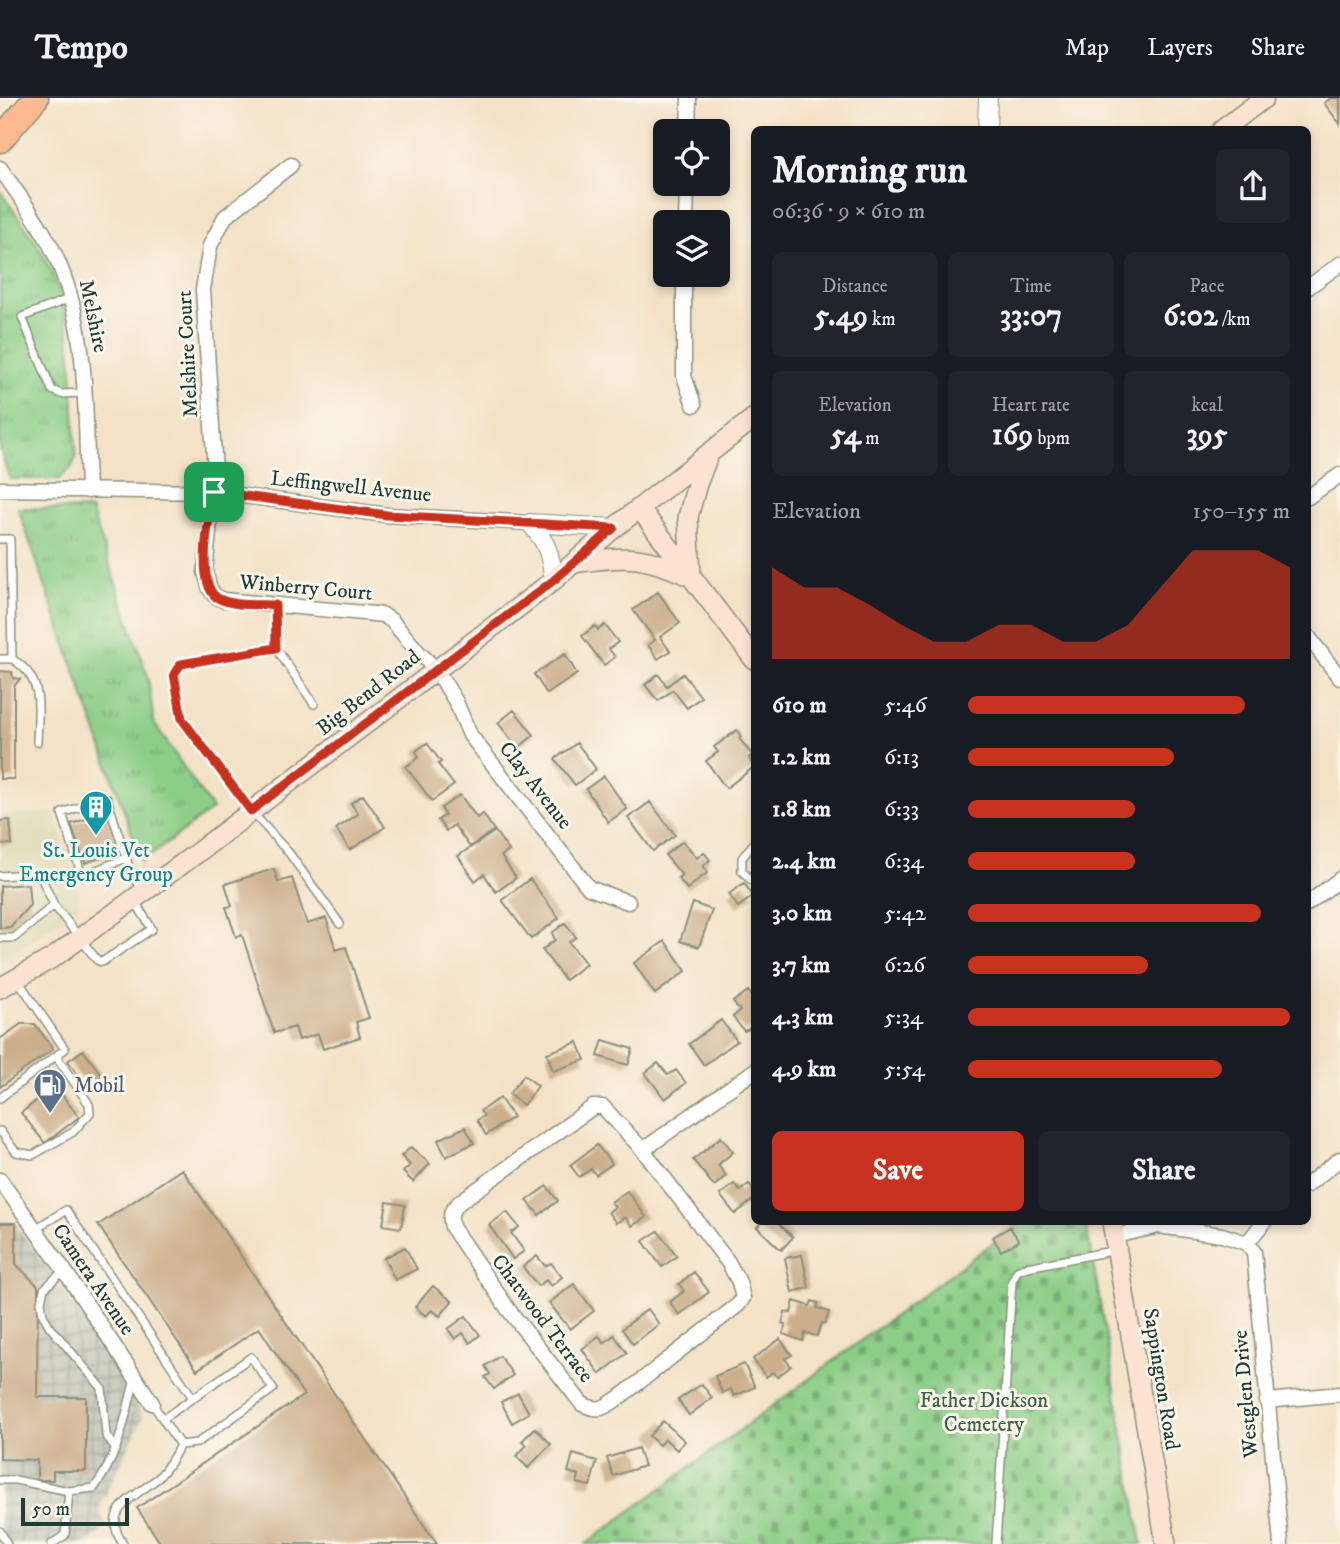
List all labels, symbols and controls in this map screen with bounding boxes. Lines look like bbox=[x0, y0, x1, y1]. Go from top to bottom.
text: Tempo bbox=[35, 28, 128, 69]
text: Map bbox=[1065, 33, 1109, 63]
text: Layers bbox=[1147, 33, 1213, 63]
text: Share bbox=[1251, 33, 1305, 63]
map controls bbox=[653, 119, 730, 287]
button: locate bbox=[653, 119, 730, 196]
text: Morning run bbox=[772, 147, 967, 195]
button: share bbox=[1216, 149, 1290, 223]
text: 06:36 · 9 × 610 m bbox=[772, 197, 925, 226]
button: layers bbox=[653, 210, 730, 287]
text: Distance bbox=[822, 275, 888, 298]
text: Time bbox=[1010, 275, 1052, 298]
text: Pace bbox=[1189, 275, 1225, 298]
street label: Melshire bbox=[73, 277, 113, 355]
street label: Melshire Court bbox=[172, 289, 204, 418]
text: 5.49 bbox=[814, 298, 868, 335]
text: 33:07 bbox=[1000, 298, 1062, 335]
text: 6:02 bbox=[1163, 298, 1218, 335]
text: km bbox=[868, 308, 896, 331]
text: /km bbox=[1218, 308, 1251, 331]
text: Elevation bbox=[818, 394, 892, 417]
text: Heart rate bbox=[992, 394, 1070, 417]
text: kcal bbox=[1191, 394, 1223, 417]
text: 54 bbox=[831, 417, 861, 454]
text: 169 bbox=[992, 417, 1033, 454]
text: 395 bbox=[1186, 417, 1228, 454]
text: m bbox=[861, 427, 879, 450]
text: bpm bbox=[1033, 427, 1070, 450]
pin bbox=[184, 462, 244, 522]
street label: Leffingwell Avenue bbox=[269, 466, 433, 508]
icon: arrive bbox=[195, 473, 233, 511]
text: Elevation bbox=[772, 497, 861, 526]
text: 150–155 m bbox=[1192, 497, 1290, 526]
street label: Winberry Court bbox=[237, 569, 374, 607]
street label: Big Bend Road bbox=[311, 644, 426, 741]
text: 610 m bbox=[772, 691, 827, 720]
text: 5:46 bbox=[884, 691, 927, 720]
street label: Clay Avenue bbox=[493, 737, 578, 835]
text: 1.2 km bbox=[772, 743, 831, 772]
text: 6:13 bbox=[884, 743, 919, 772]
building icon: St. Louis Vet Emergency Group bbox=[77, 788, 115, 837]
text: 1.8 km bbox=[772, 795, 831, 824]
text: 6:33 bbox=[884, 795, 919, 824]
place label: St. Louis Vet Emergency Group bbox=[19, 838, 173, 888]
text: 2.4 km bbox=[772, 847, 836, 876]
text: 6:34 bbox=[884, 847, 924, 876]
text: 3.0 km bbox=[772, 899, 832, 928]
text: 5:42 bbox=[884, 899, 926, 928]
text: 3.7 km bbox=[772, 951, 830, 980]
text: 6:26 bbox=[884, 951, 925, 980]
text: 4.3 km bbox=[772, 1003, 833, 1032]
text: 5:34 bbox=[884, 1003, 923, 1032]
text: 4.9 km bbox=[772, 1055, 836, 1084]
text: 5:54 bbox=[884, 1055, 925, 1084]
fuel station icon: Mobil bbox=[31, 1066, 69, 1115]
place label: Mobil bbox=[74, 1073, 125, 1099]
button: Save bbox=[772, 1131, 1024, 1211]
button: Share bbox=[1038, 1131, 1290, 1211]
street label: Camera Avenue bbox=[46, 1219, 140, 1341]
street label: Chatwood Terrace bbox=[485, 1249, 599, 1388]
street label: Sappington Road bbox=[1137, 1306, 1185, 1453]
street label: Westglen Drive bbox=[1227, 1329, 1265, 1460]
park label: Father Dickson Cemetery bbox=[920, 1388, 1048, 1438]
scale bar bbox=[21, 1495, 130, 1527]
text: 50 m bbox=[32, 1498, 70, 1521]

